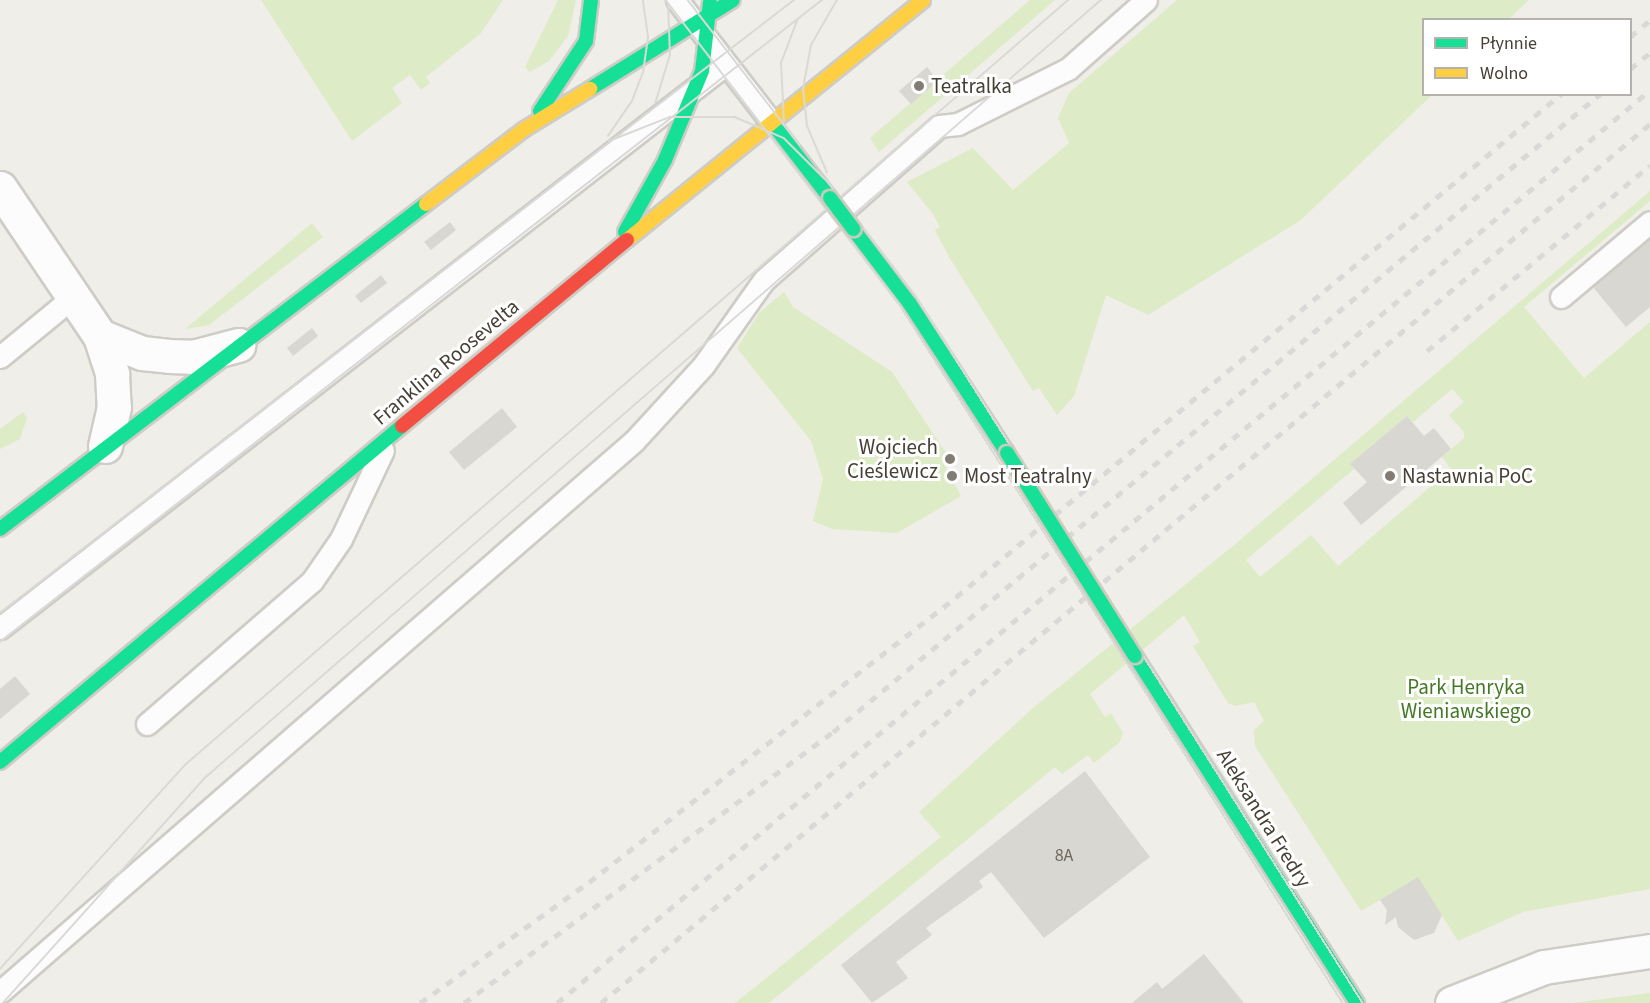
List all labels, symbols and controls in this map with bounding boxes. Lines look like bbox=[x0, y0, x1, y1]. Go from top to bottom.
legend bbox=[1422, 18, 1632, 96]
text: Płynnie bbox=[1480, 31, 1537, 56]
text: Wolno bbox=[1480, 61, 1528, 86]
place label: Teatralka bbox=[931, 73, 1012, 99]
marker: Teatralka bbox=[912, 79, 926, 93]
street label: Franklina Roosevelta bbox=[368, 294, 524, 430]
place label: Wojciech Cieślewicz bbox=[847, 434, 938, 484]
marker: Wojciech Cieślewicz bbox=[943, 452, 957, 466]
place label: Most Teatralny bbox=[964, 463, 1092, 489]
place label: Nastawnia PoC bbox=[1402, 463, 1533, 489]
marker: Most Teatralny bbox=[945, 469, 959, 483]
marker: Nastawnia PoC bbox=[1383, 469, 1397, 483]
park label: Park Henryka Wieniawskiego bbox=[1401, 674, 1531, 724]
street label: Aleksandra Fredry bbox=[1211, 744, 1317, 892]
house number: 8A bbox=[1055, 845, 1073, 867]

